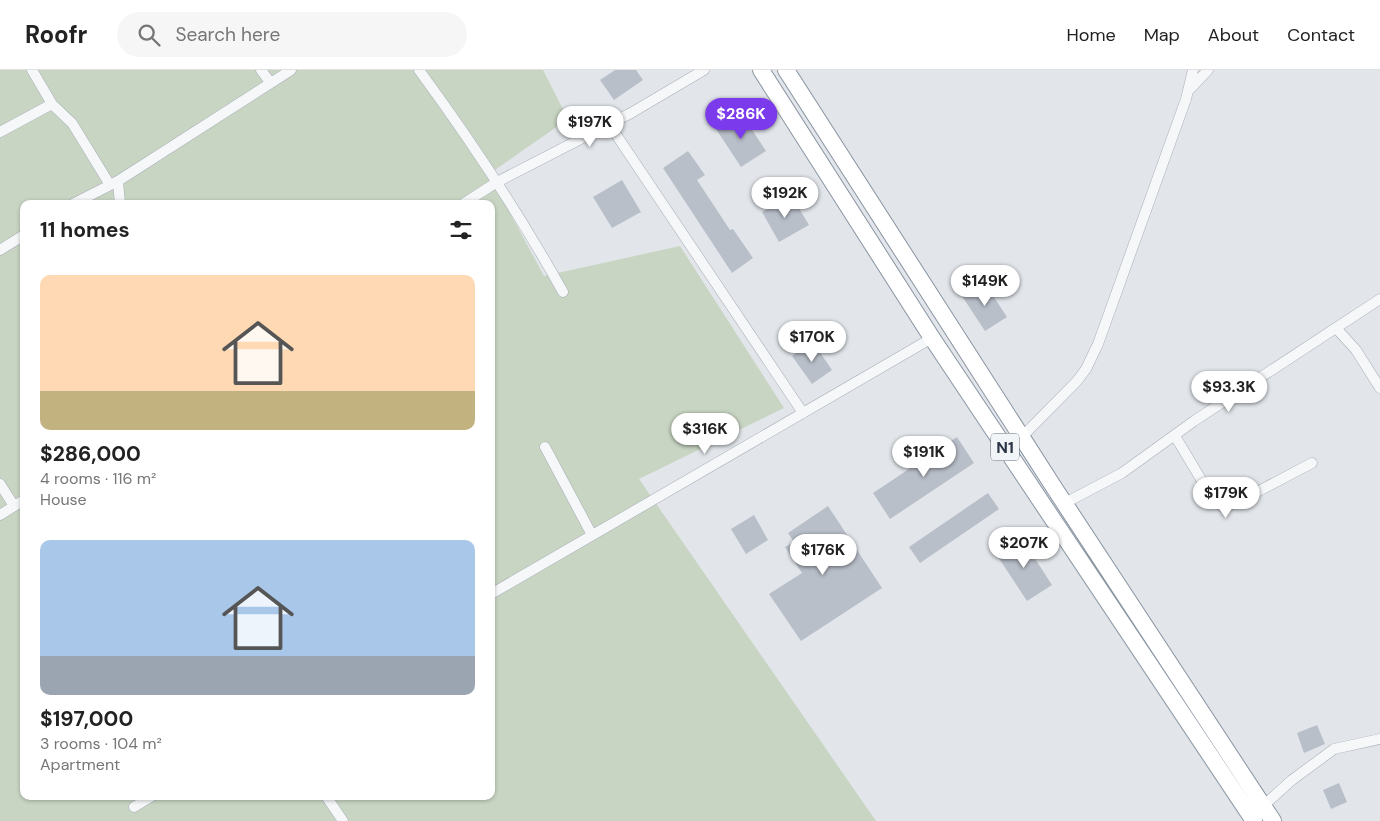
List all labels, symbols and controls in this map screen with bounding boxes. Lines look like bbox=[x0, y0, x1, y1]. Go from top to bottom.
search box bbox=[117, 12, 467, 57]
text: Roofr bbox=[25, 19, 87, 50]
icon: search bbox=[135, 21, 163, 49]
text: Search here bbox=[175, 22, 280, 47]
text: Home bbox=[1066, 23, 1116, 47]
text: Map bbox=[1144, 23, 1180, 47]
text: About bbox=[1208, 23, 1259, 47]
text: Contact bbox=[1287, 23, 1355, 47]
pin: $286K bbox=[706, 98, 776, 140]
text: $286K bbox=[716, 103, 766, 124]
pin: $197K bbox=[555, 106, 625, 148]
text: $197K bbox=[568, 111, 612, 132]
pin: $192K bbox=[750, 176, 820, 219]
text: $192K bbox=[762, 182, 808, 203]
text: 11 homes bbox=[40, 216, 130, 244]
icon: filters bbox=[447, 216, 475, 244]
pin: $149K bbox=[950, 264, 1020, 307]
text: $149K bbox=[962, 270, 1008, 291]
icon: home bbox=[213, 308, 303, 398]
pin: $170K bbox=[777, 320, 847, 363]
text: $170K bbox=[789, 326, 835, 347]
pin: $93.3K bbox=[1188, 370, 1270, 413]
text: $93.3K bbox=[1202, 376, 1256, 397]
pin: $316K bbox=[670, 412, 740, 455]
text: $316K bbox=[682, 418, 728, 439]
road number: N1 bbox=[991, 434, 1019, 461]
pin: $191K bbox=[889, 436, 959, 478]
text: $286,000 bbox=[40, 440, 141, 468]
text: $191K bbox=[903, 441, 945, 462]
text: 4 rooms · 116 m² bbox=[40, 468, 156, 489]
pin: $179K bbox=[1191, 476, 1261, 519]
text: $179K bbox=[1204, 482, 1248, 503]
text: House bbox=[40, 489, 87, 510]
pin: $207K bbox=[989, 526, 1059, 569]
text: $207K bbox=[999, 532, 1049, 553]
pin: $176K bbox=[788, 534, 858, 576]
text: $176K bbox=[801, 539, 845, 560]
icon: home bbox=[213, 573, 303, 663]
text: $197,000 bbox=[40, 705, 133, 733]
text: 3 rooms · 104 m² bbox=[40, 733, 162, 754]
text: Apartment bbox=[40, 754, 120, 775]

